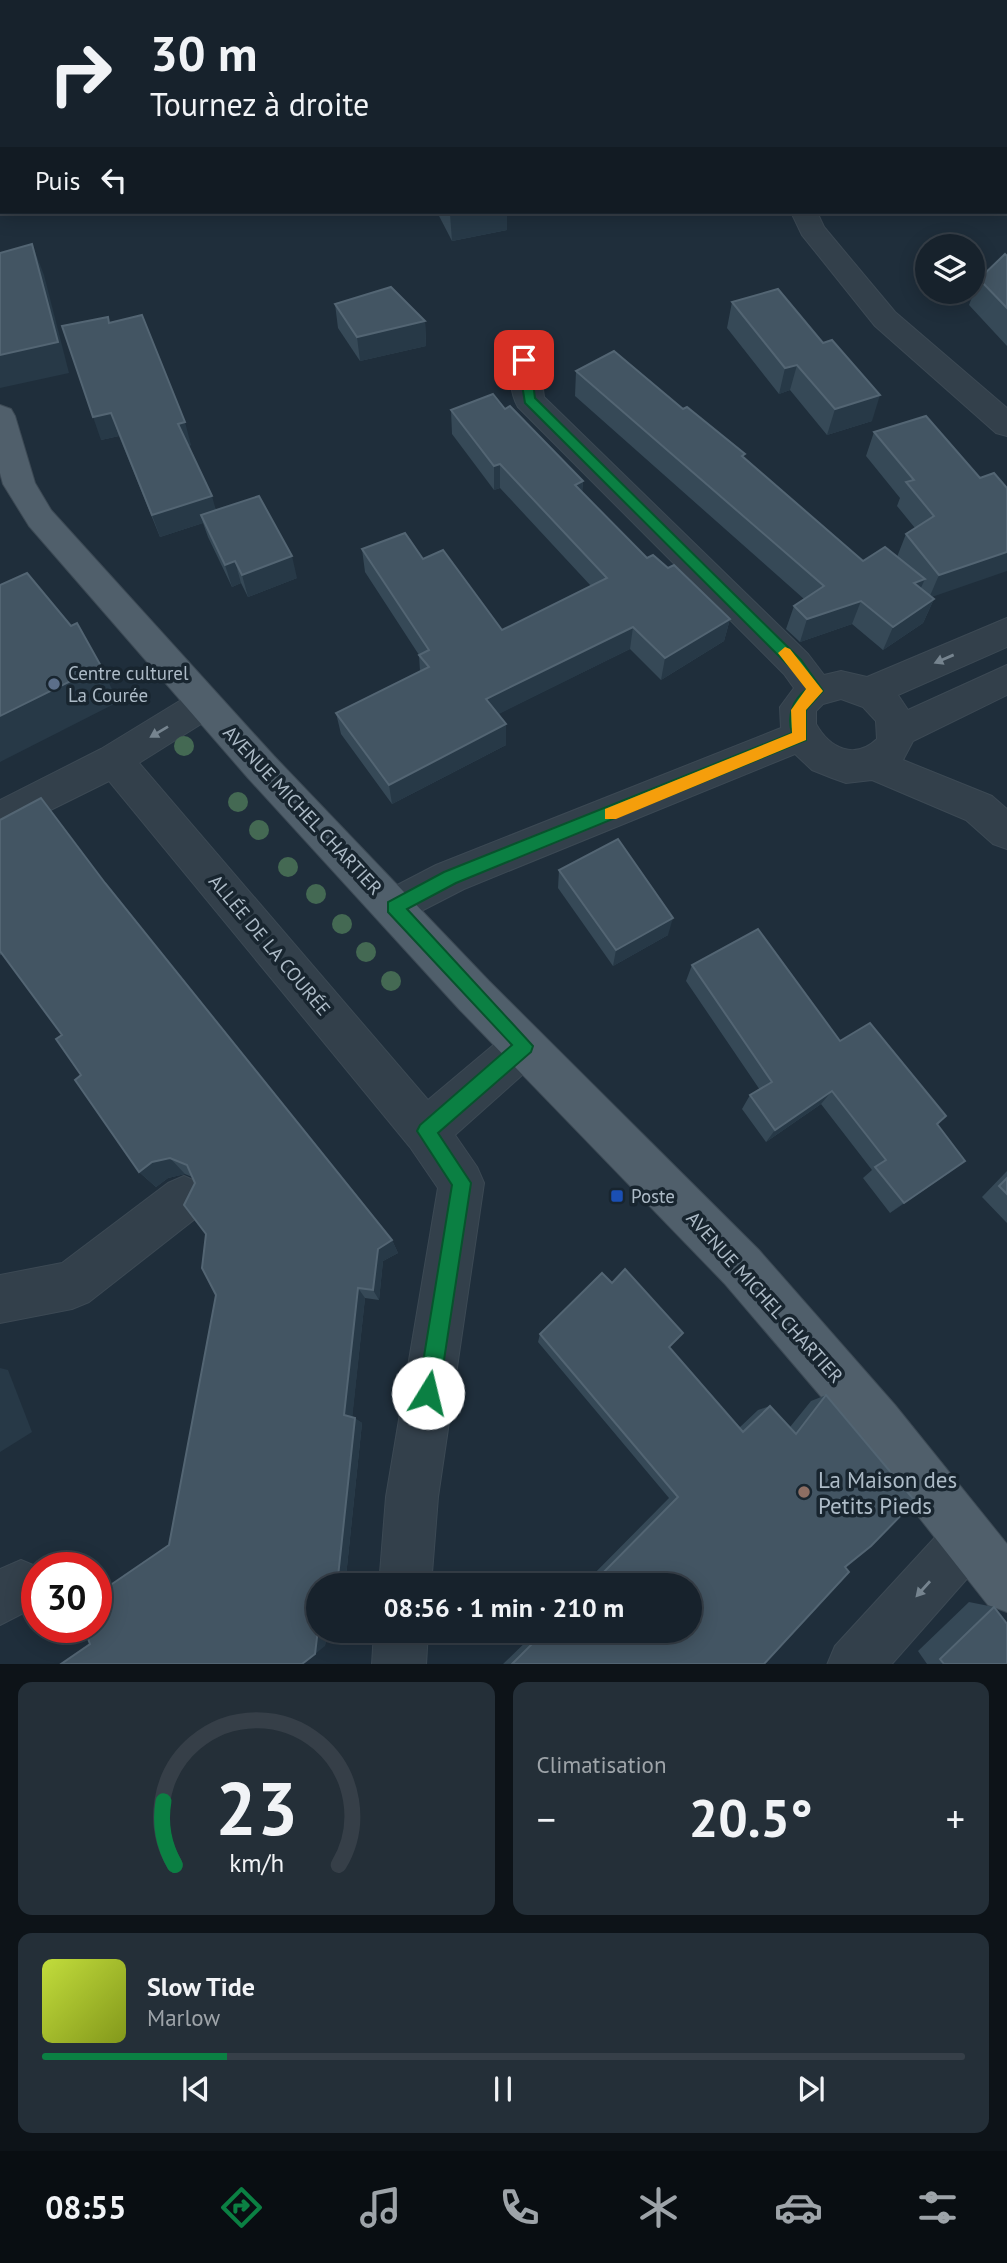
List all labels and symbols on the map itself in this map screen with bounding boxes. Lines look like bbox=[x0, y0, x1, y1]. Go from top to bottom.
pin bbox=[494, 330, 554, 390]
one-way arrow bbox=[934, 653, 954, 665]
place label: Centre culturel La Courée bbox=[68, 661, 189, 707]
marker: Centre culturel La Courée bbox=[46, 676, 62, 692]
street label: AVENUE MICHEL CHARTIER bbox=[218, 720, 388, 900]
one-way arrow bbox=[150, 726, 169, 739]
street label: ALLÉE DE LA COURÉE bbox=[204, 870, 336, 1020]
place label: Poste bbox=[631, 1184, 675, 1208]
marker: Poste bbox=[609, 1188, 625, 1204]
street label: AVENUE MICHEL CHARTIER bbox=[682, 1206, 848, 1388]
position arrow bbox=[391, 1356, 465, 1430]
place label: La Maison des Petits Pieds bbox=[818, 1465, 957, 1520]
marker: La Maison des Petits Pieds bbox=[796, 1484, 812, 1500]
speed limit sign: 30 bbox=[21, 1552, 112, 1643]
one-way arrow bbox=[915, 1580, 931, 1597]

